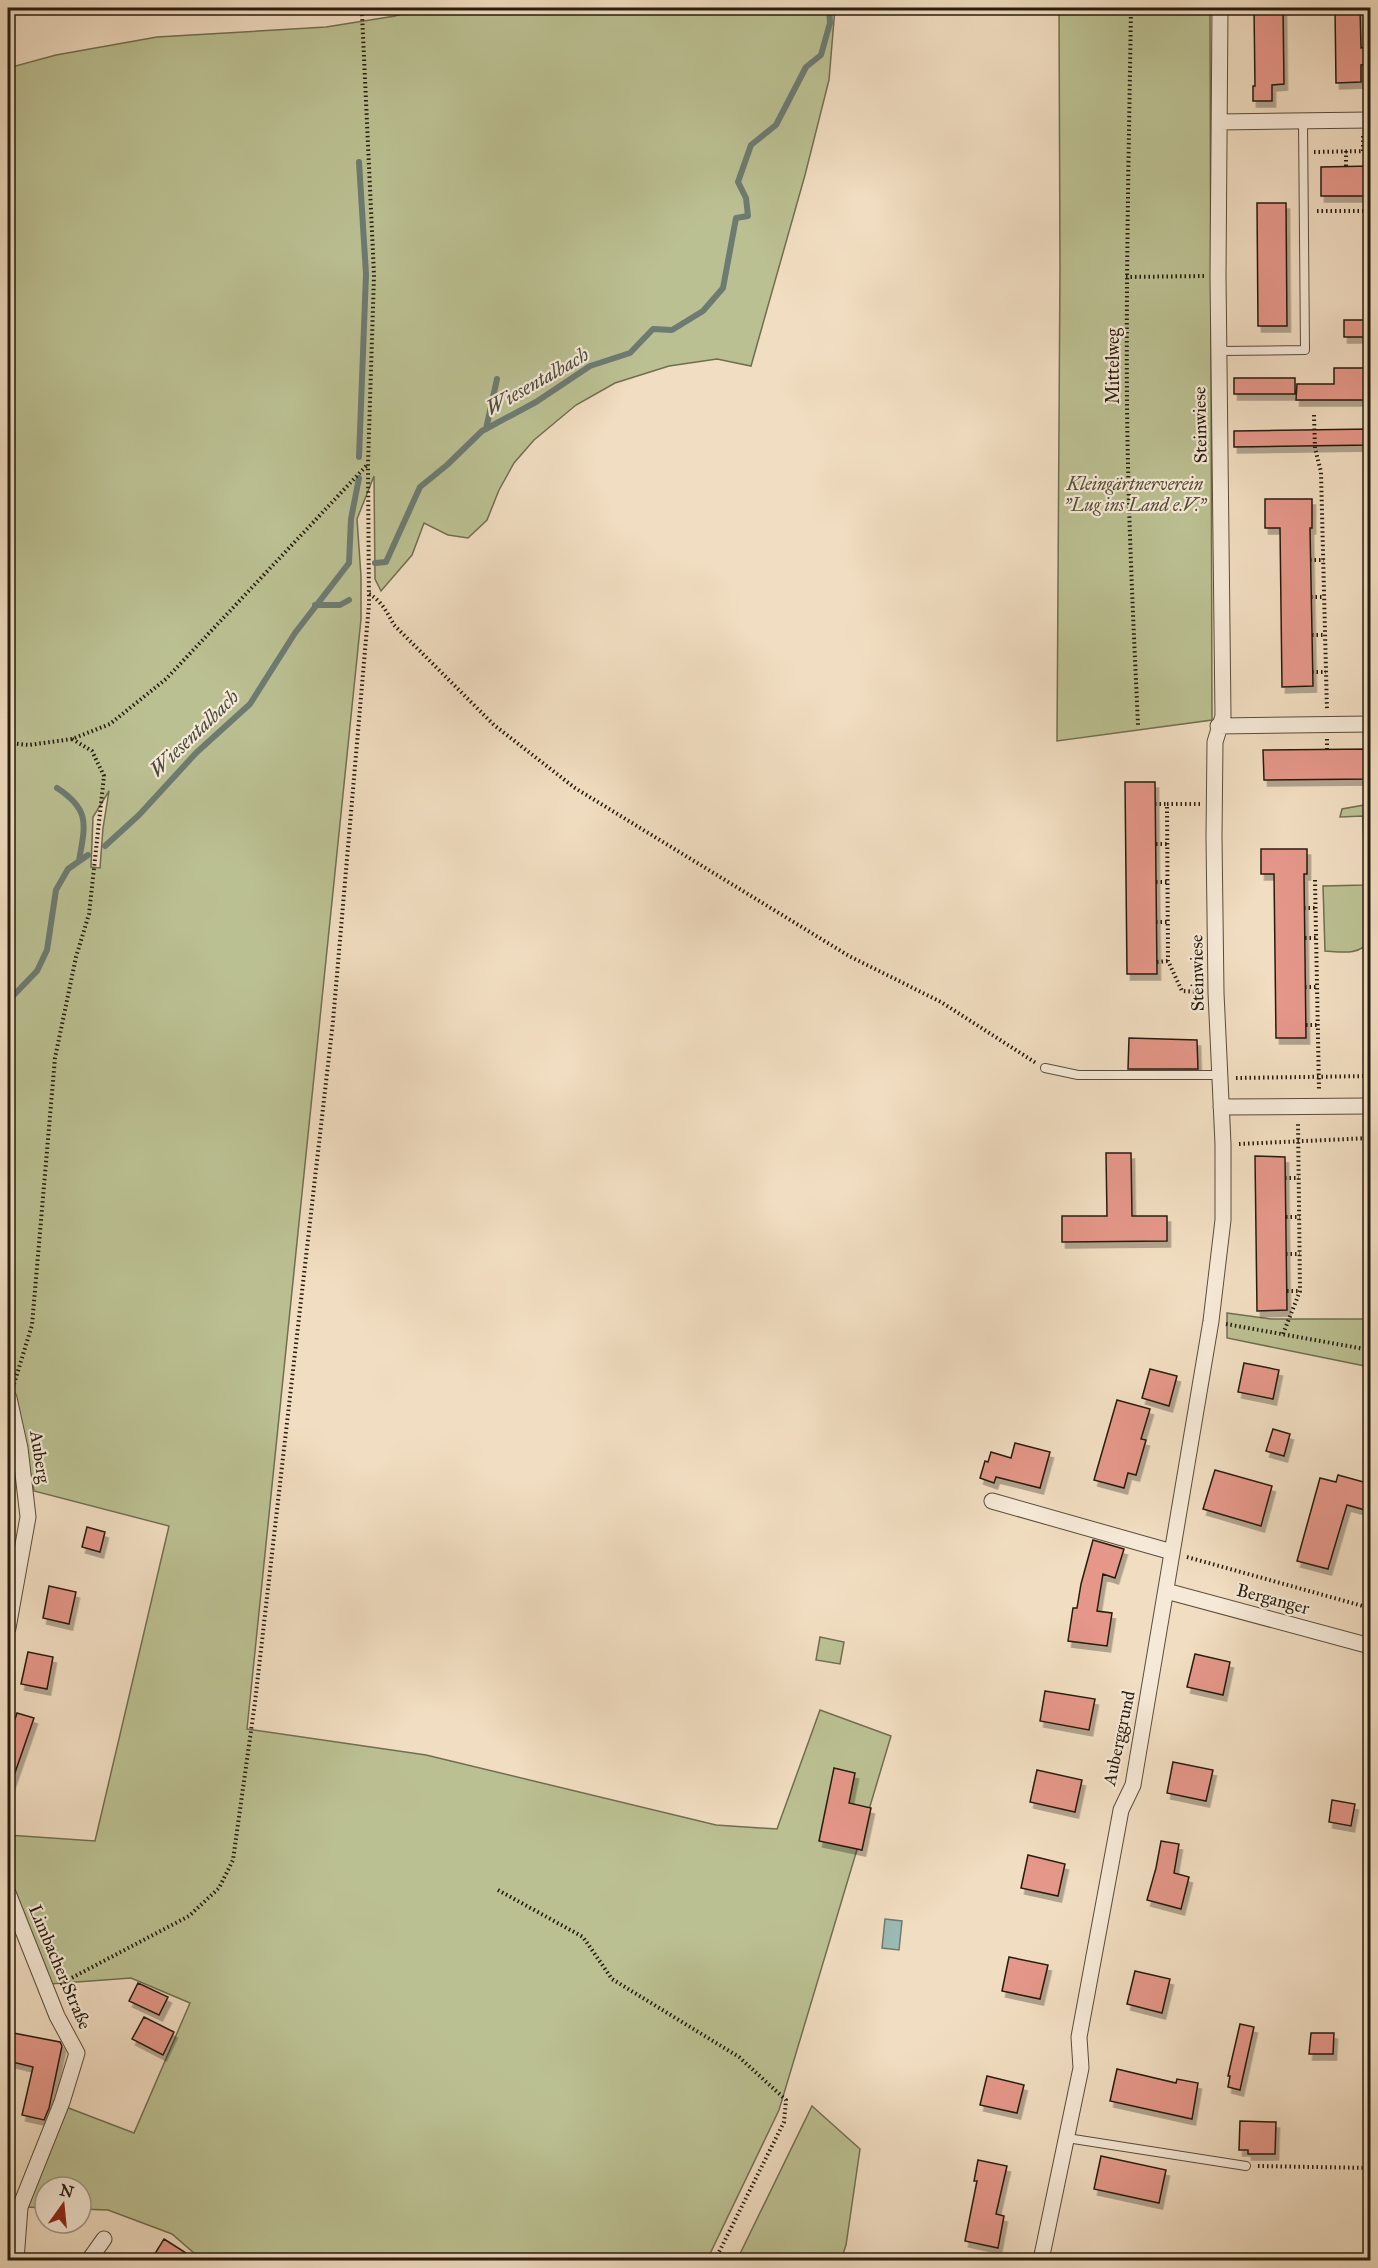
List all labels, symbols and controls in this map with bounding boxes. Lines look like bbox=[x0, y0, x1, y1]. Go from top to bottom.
street label: Mittelweg bbox=[1102, 327, 1125, 404]
water label: Wiesentalbach bbox=[481, 342, 593, 420]
street label: Steinwiese bbox=[1188, 386, 1212, 464]
park label: Kleingärtnerverein "Lug ins Land e.V." bbox=[1064, 473, 1208, 516]
water label: Wiesentalbach bbox=[144, 684, 244, 781]
street label: Steinwiese bbox=[1185, 934, 1209, 1012]
street label: Auberg bbox=[24, 1428, 55, 1486]
street label: Berganger bbox=[1234, 1579, 1312, 1620]
street label: Auberggrund bbox=[1098, 1689, 1141, 1789]
street label: Limbacher Straße bbox=[24, 1901, 96, 2033]
north arrow bbox=[33, 2175, 93, 2235]
text: N bbox=[58, 2180, 76, 2202]

